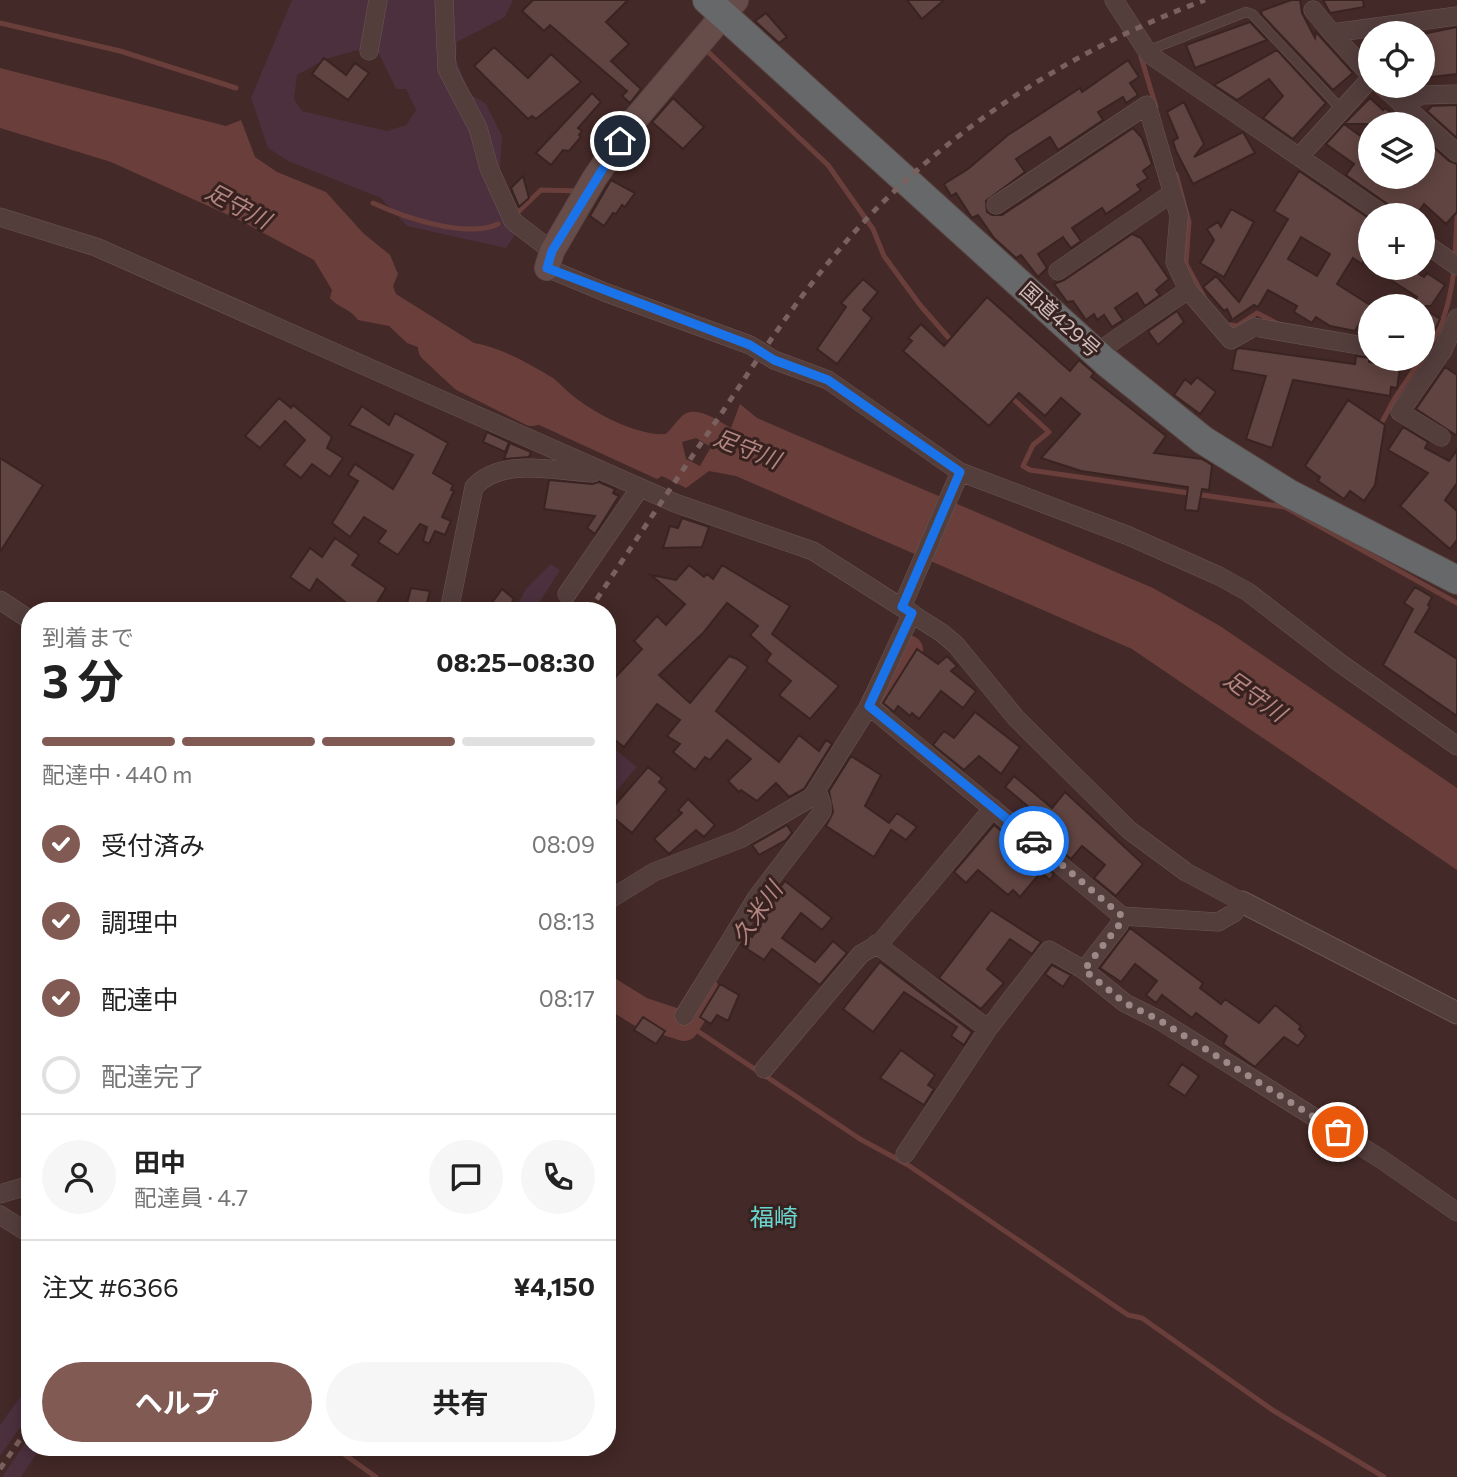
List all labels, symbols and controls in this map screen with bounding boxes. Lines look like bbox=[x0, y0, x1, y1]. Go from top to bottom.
map controls bbox=[1358, 21, 1435, 371]
button: locate bbox=[1358, 21, 1435, 98]
pin bbox=[590, 111, 650, 171]
button: layers bbox=[1358, 112, 1435, 189]
icon: home bbox=[601, 122, 639, 160]
water label: 足守川 bbox=[201, 177, 278, 235]
button: + bbox=[1358, 203, 1435, 280]
street label: 国道429号 bbox=[1016, 276, 1106, 362]
button: − bbox=[1358, 294, 1435, 371]
water label: 足守川 bbox=[710, 423, 787, 475]
text: 到着まで bbox=[42, 623, 134, 651]
text: 08:25–08:30 bbox=[436, 646, 595, 677]
text: 3 分 bbox=[42, 651, 124, 707]
water label: 足守川 bbox=[1219, 664, 1294, 728]
text: 配達中 · 440 m bbox=[42, 760, 192, 788]
courier bbox=[999, 806, 1069, 876]
icon: car bbox=[1015, 822, 1053, 860]
icon: check bbox=[42, 825, 80, 863]
text: 受付済み bbox=[101, 829, 205, 860]
text: 08:09 bbox=[532, 830, 595, 858]
water label: 久米川 bbox=[725, 874, 789, 949]
icon: check bbox=[42, 902, 80, 940]
text: 調理中 bbox=[101, 906, 179, 937]
text: 08:13 bbox=[538, 907, 595, 935]
icon: check bbox=[42, 979, 80, 1017]
text: 配達中 bbox=[101, 983, 179, 1014]
text: 08:17 bbox=[539, 984, 595, 1012]
text: 配達完了 bbox=[101, 1060, 205, 1091]
pin bbox=[1308, 1102, 1368, 1162]
icon: bag bbox=[1319, 1113, 1357, 1151]
button: person bbox=[42, 1140, 116, 1214]
button: chat bbox=[429, 1140, 503, 1214]
button: phone bbox=[521, 1140, 595, 1214]
text: 田中 bbox=[134, 1146, 186, 1177]
text: 配達員 · 4.7 bbox=[134, 1183, 248, 1211]
district label: 福崎 bbox=[750, 1202, 798, 1231]
text: ¥4,150 bbox=[513, 1270, 595, 1301]
text: 注文 #6366 bbox=[42, 1271, 179, 1302]
button: ヘルプ bbox=[42, 1362, 312, 1442]
button: 共有 bbox=[326, 1362, 595, 1442]

